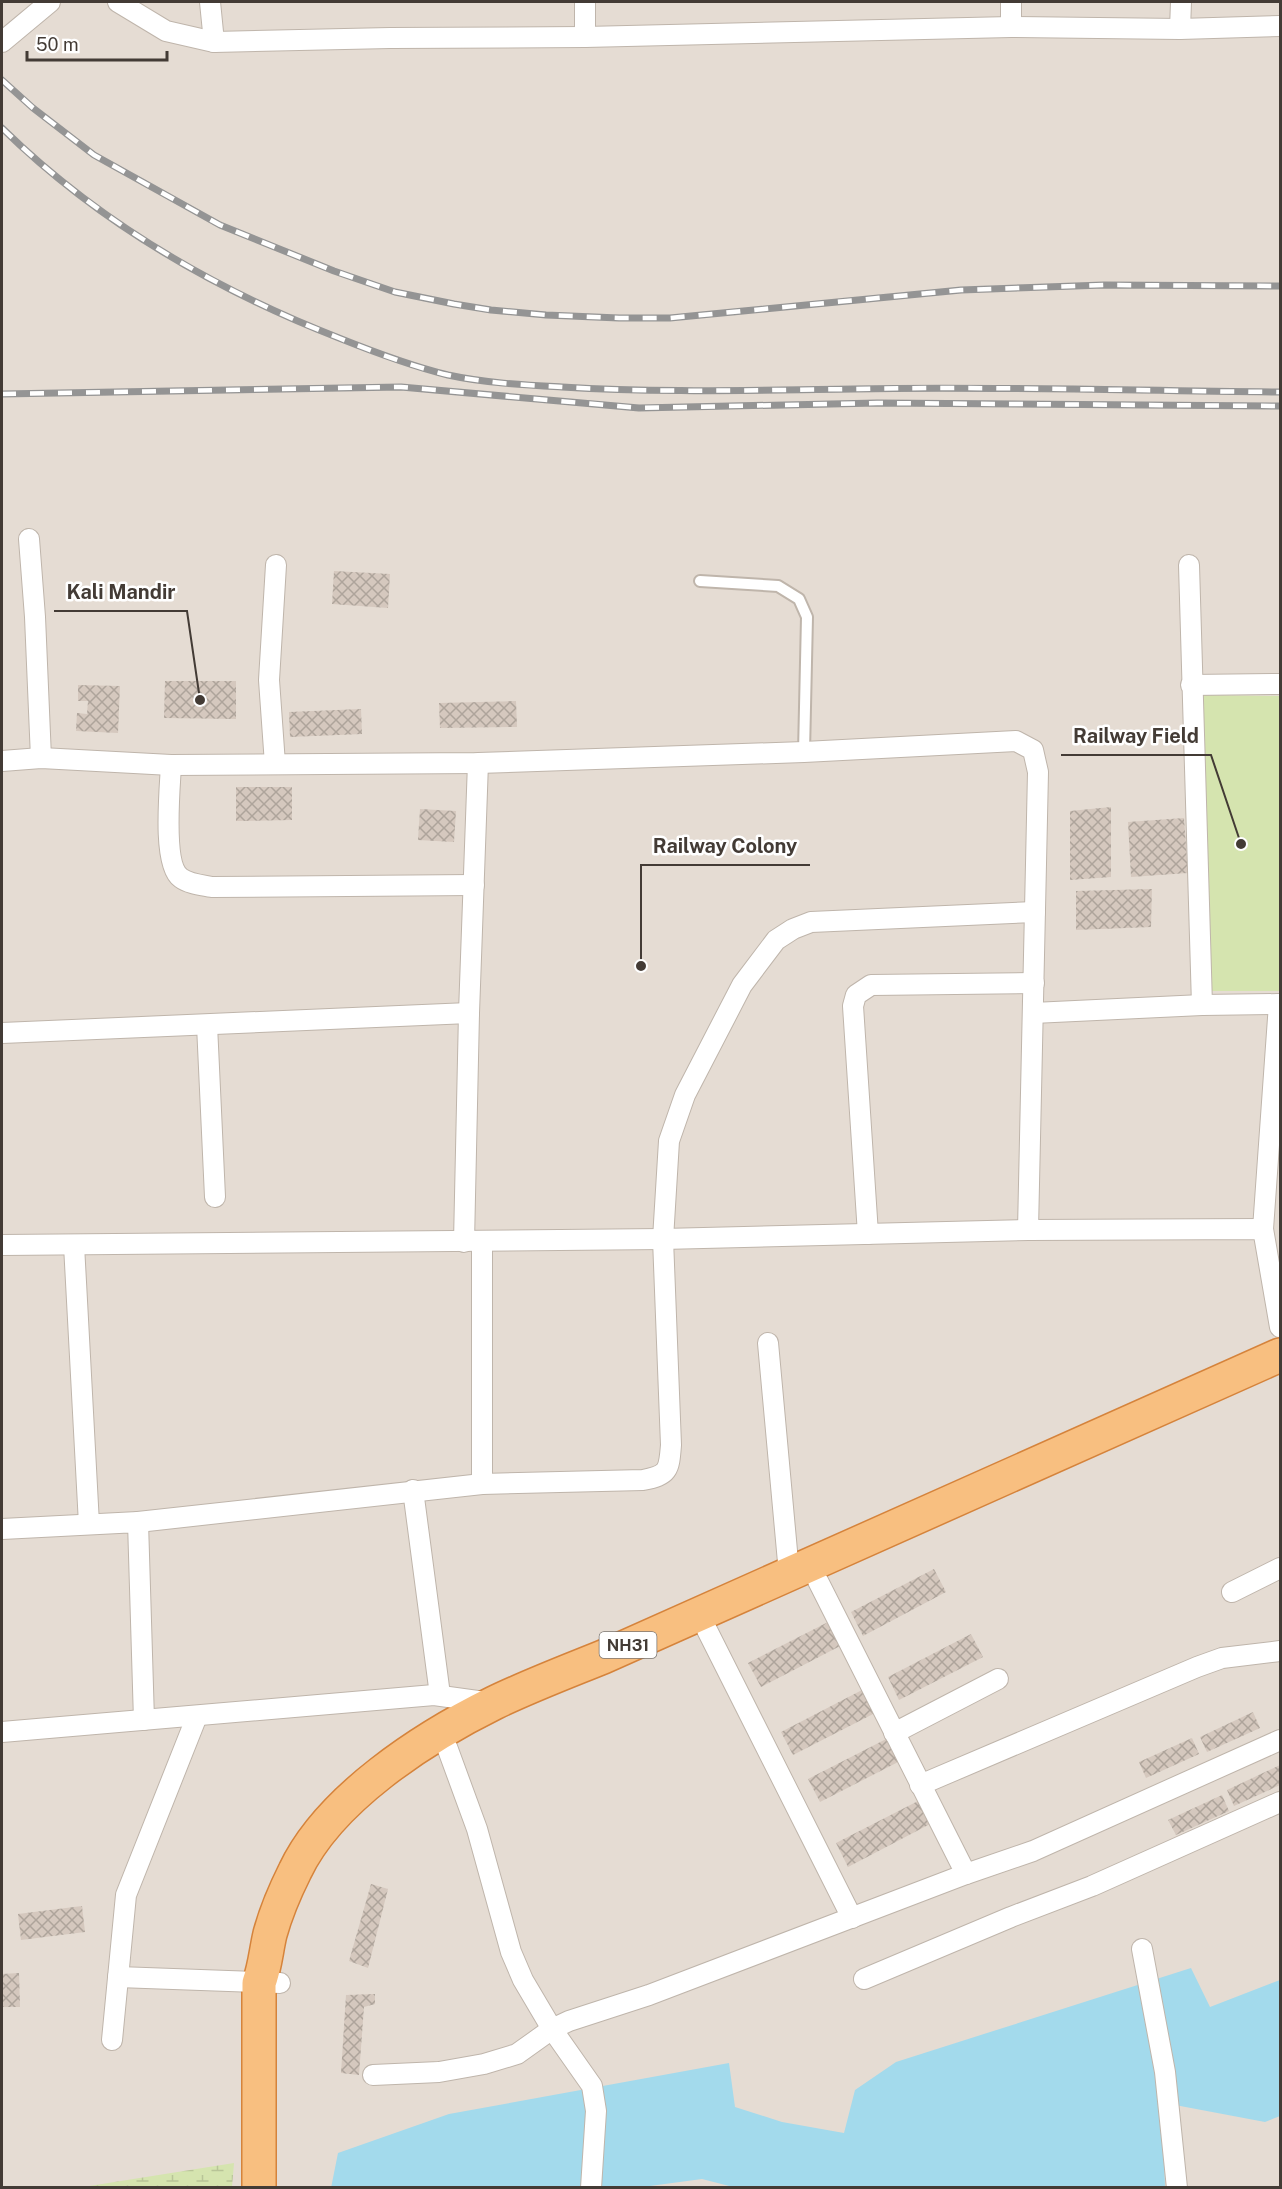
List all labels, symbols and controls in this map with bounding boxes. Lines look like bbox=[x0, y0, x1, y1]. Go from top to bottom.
scale bar bbox=[27, 24, 166, 62]
text: 50 m bbox=[36, 34, 79, 55]
callout: Kali Mandir bbox=[54, 573, 187, 611]
text: Kali Mandir bbox=[66, 580, 176, 604]
callout: Railway Field bbox=[1061, 717, 1211, 755]
text: Railway Field bbox=[1073, 724, 1199, 748]
callout: Railway Colony bbox=[641, 827, 810, 865]
text: Railway Colony bbox=[653, 834, 797, 858]
road number: NH31 bbox=[600, 1632, 656, 1658]

